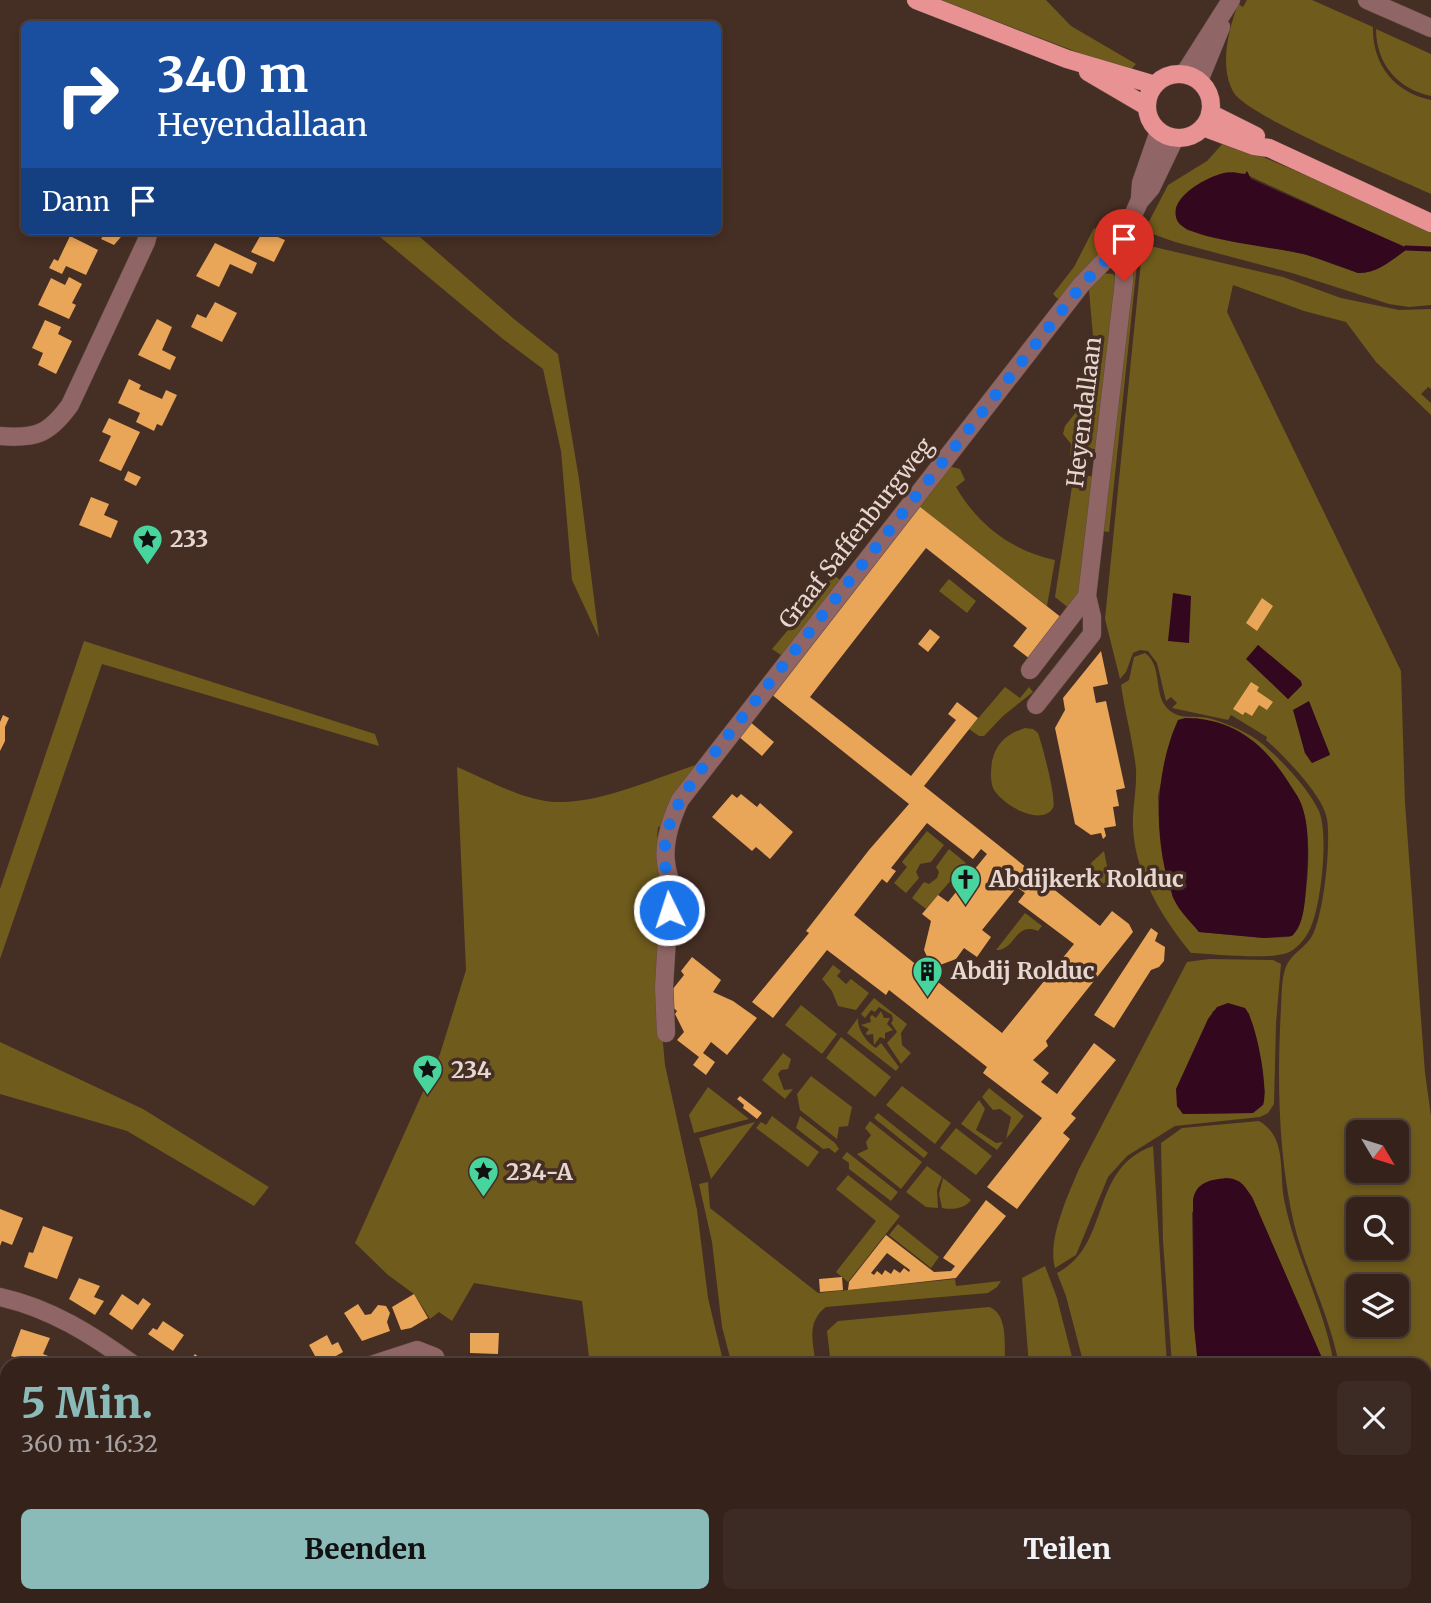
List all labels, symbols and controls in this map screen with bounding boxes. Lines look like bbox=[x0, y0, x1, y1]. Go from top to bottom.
text: 340 m bbox=[157, 44, 308, 105]
icon: right bbox=[42, 49, 133, 140]
text: Heyendallaan bbox=[157, 105, 368, 145]
icon: arrive bbox=[124, 182, 162, 220]
text: Dann bbox=[42, 185, 110, 218]
pin bbox=[1094, 209, 1154, 281]
icon: arrive bbox=[1105, 220, 1143, 258]
street label: Heyendallaan bbox=[1060, 335, 1107, 489]
street label: Graaf Saffenburgweg bbox=[772, 431, 939, 634]
place icon: 233 bbox=[130, 522, 164, 566]
place label: 233 bbox=[170, 524, 208, 553]
church icon: Abdijkerk Rolduc bbox=[949, 862, 983, 906]
place label: Abdijkerk Rolduc bbox=[988, 864, 1184, 893]
position arrow bbox=[632, 873, 706, 947]
building icon: Abdij Rolduc bbox=[911, 954, 945, 998]
place label: Abdij Rolduc bbox=[950, 956, 1095, 985]
place icon: 234 bbox=[411, 1053, 445, 1097]
place label: 234 bbox=[451, 1055, 492, 1084]
north arrow bbox=[1346, 1120, 1409, 1183]
map controls bbox=[1346, 1120, 1409, 1337]
place icon: 234-A bbox=[466, 1155, 500, 1199]
place label: 234-A bbox=[506, 1157, 573, 1186]
button: search bbox=[1346, 1197, 1409, 1260]
button: layers bbox=[1346, 1274, 1409, 1337]
text: 5 Min. bbox=[21, 1377, 153, 1429]
button: close bbox=[1337, 1381, 1411, 1455]
text: 360 m · 16:32 bbox=[21, 1429, 158, 1458]
button: Beenden bbox=[21, 1509, 709, 1589]
button: Teilen bbox=[723, 1509, 1411, 1589]

